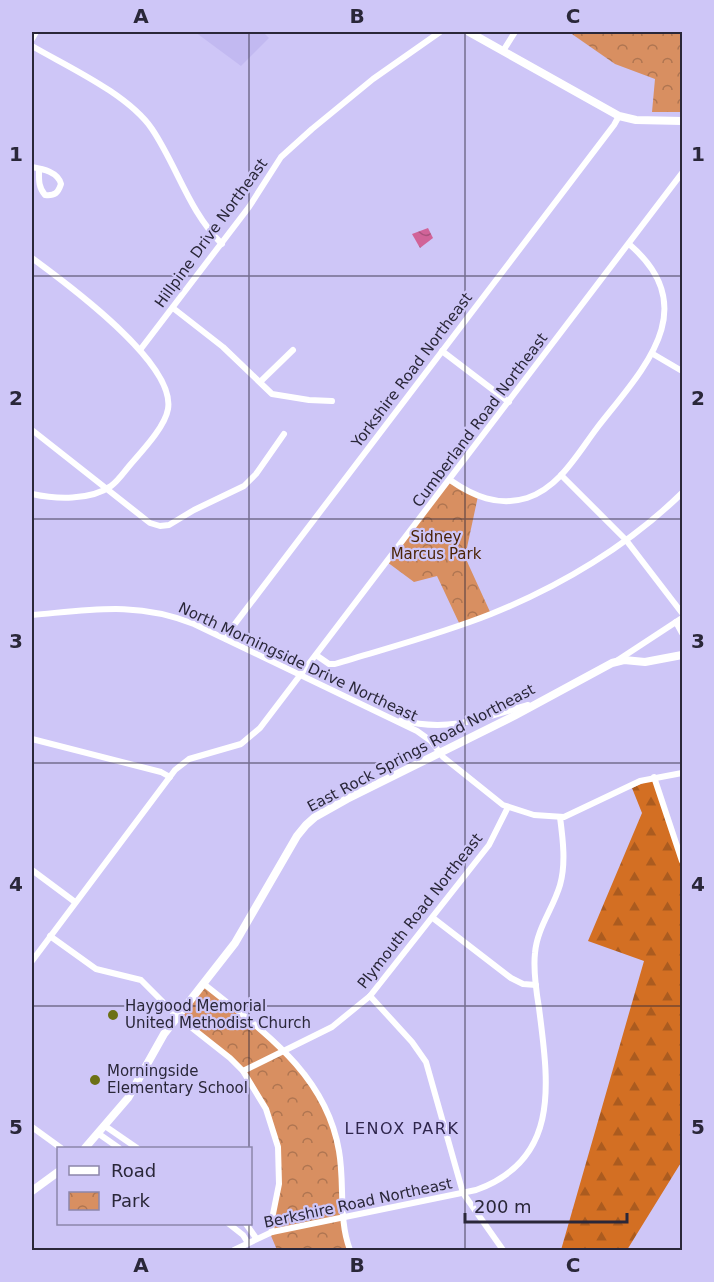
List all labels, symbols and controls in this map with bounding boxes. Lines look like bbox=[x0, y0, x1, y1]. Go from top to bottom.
text: A bbox=[133, 4, 149, 28]
text: B bbox=[349, 4, 365, 28]
text: C bbox=[566, 4, 580, 28]
text: 1 bbox=[9, 142, 23, 166]
text: 1 bbox=[691, 142, 705, 166]
street label: Hillpine Drive Northeast bbox=[151, 155, 271, 311]
street label: Yorkshire Road Northeast bbox=[347, 289, 476, 452]
street label: Cumberland Road Northeast bbox=[409, 329, 551, 511]
text: 2 bbox=[9, 386, 23, 410]
text: 2 bbox=[691, 386, 705, 410]
park label: Sidney Marcus Park bbox=[391, 528, 482, 563]
street label: North Morningside Drive Northeast bbox=[176, 599, 421, 726]
text: 3 bbox=[9, 629, 23, 653]
text: 3 bbox=[691, 629, 705, 653]
street label: East Rock Springs Road Northeast bbox=[304, 680, 538, 816]
street label: Plymouth Road Northeast bbox=[354, 830, 486, 992]
text: 4 bbox=[9, 872, 23, 896]
text: 4 bbox=[691, 872, 705, 896]
place label: Haygood Memorial United Methodist Church bbox=[125, 997, 311, 1032]
marker: Haygood Memorial United Methodist Church bbox=[106, 1008, 120, 1022]
place label: Morningside Elementary School bbox=[107, 1062, 248, 1097]
marker: Morningside Elementary School bbox=[88, 1073, 102, 1087]
text: 5 bbox=[9, 1115, 23, 1139]
text: 5 bbox=[691, 1115, 705, 1139]
district label: LENOX PARK bbox=[345, 1119, 459, 1138]
legend bbox=[57, 1147, 252, 1225]
text: Road bbox=[111, 1160, 156, 1181]
street label: Berkshire Road Northeast bbox=[262, 1174, 454, 1232]
scale bar bbox=[465, 1186, 627, 1224]
text: Park bbox=[111, 1190, 150, 1211]
text: 200 m bbox=[474, 1196, 532, 1217]
text: A bbox=[133, 1253, 149, 1277]
text: B bbox=[349, 1253, 365, 1277]
text: C bbox=[566, 1253, 580, 1277]

